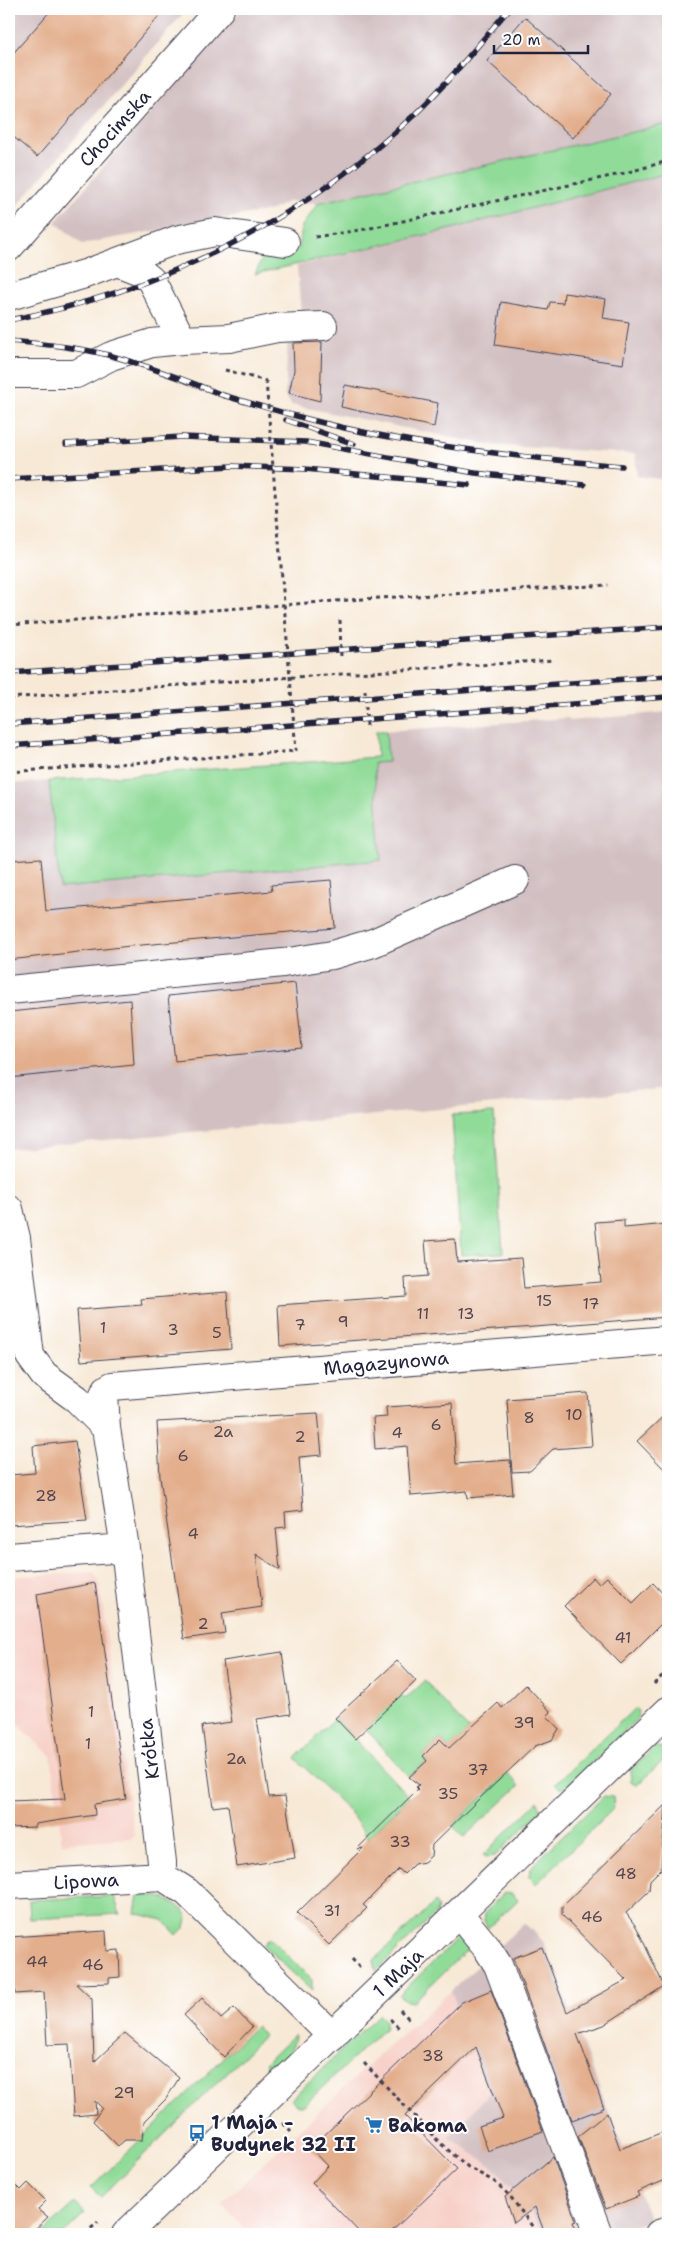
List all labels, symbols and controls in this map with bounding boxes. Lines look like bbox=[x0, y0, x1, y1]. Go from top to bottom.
scale bar bbox=[494, 22, 588, 54]
text: 20 m bbox=[502, 30, 541, 50]
street label: Chocimska bbox=[74, 84, 157, 172]
house number: 15 bbox=[536, 1290, 552, 1311]
house number: 17 bbox=[582, 1293, 600, 1314]
house number: 11 bbox=[417, 1303, 429, 1324]
house number: 13 bbox=[457, 1303, 475, 1324]
house number: 9 bbox=[337, 1311, 349, 1332]
house number: 7 bbox=[294, 1314, 306, 1335]
house number: 1 bbox=[100, 1317, 106, 1338]
house number: 3 bbox=[167, 1319, 179, 1340]
house number: 5 bbox=[212, 1322, 222, 1343]
street label: Magazynowa bbox=[322, 1345, 450, 1381]
house number: 10 bbox=[565, 1404, 583, 1425]
house number: 8 bbox=[523, 1407, 535, 1428]
house number: 6 bbox=[430, 1414, 442, 1435]
house number: 2a bbox=[213, 1421, 233, 1442]
house number: 4 bbox=[391, 1422, 403, 1443]
house number: 2 bbox=[294, 1426, 306, 1447]
house number: 6 bbox=[177, 1445, 189, 1466]
house number: 28 bbox=[35, 1485, 57, 1506]
house number: 4 bbox=[187, 1523, 199, 1544]
house number: 2 bbox=[197, 1613, 209, 1634]
house number: 41 bbox=[614, 1627, 632, 1648]
house number: 1 bbox=[88, 1701, 94, 1722]
house number: 39 bbox=[513, 1712, 535, 1733]
street label: Krótka bbox=[133, 1717, 165, 1781]
house number: 1 bbox=[85, 1733, 91, 1754]
house number: 2a bbox=[226, 1748, 246, 1769]
house number: 37 bbox=[467, 1759, 489, 1780]
house number: 35 bbox=[438, 1783, 458, 1804]
house number: 33 bbox=[389, 1831, 411, 1852]
house number: 48 bbox=[615, 1863, 637, 1884]
street label: Lipowa bbox=[53, 1867, 119, 1895]
house number: 31 bbox=[323, 1900, 341, 1921]
house number: 46 bbox=[581, 1906, 603, 1927]
street label: 1 Maja bbox=[367, 1943, 429, 2003]
house number: 44 bbox=[26, 1951, 48, 1972]
house number: 46 bbox=[82, 1954, 104, 1975]
house number: 38 bbox=[422, 2045, 444, 2066]
house number: 29 bbox=[113, 2082, 135, 2103]
place label: 1 Maja - Budynek 32 II bbox=[211, 2110, 356, 2157]
place label: Bakoma bbox=[388, 2113, 467, 2138]
supermarket icon: Bakoma bbox=[364, 2115, 384, 2135]
bus stop icon: 1 Maja - Budynek 32 II bbox=[187, 2123, 207, 2143]

